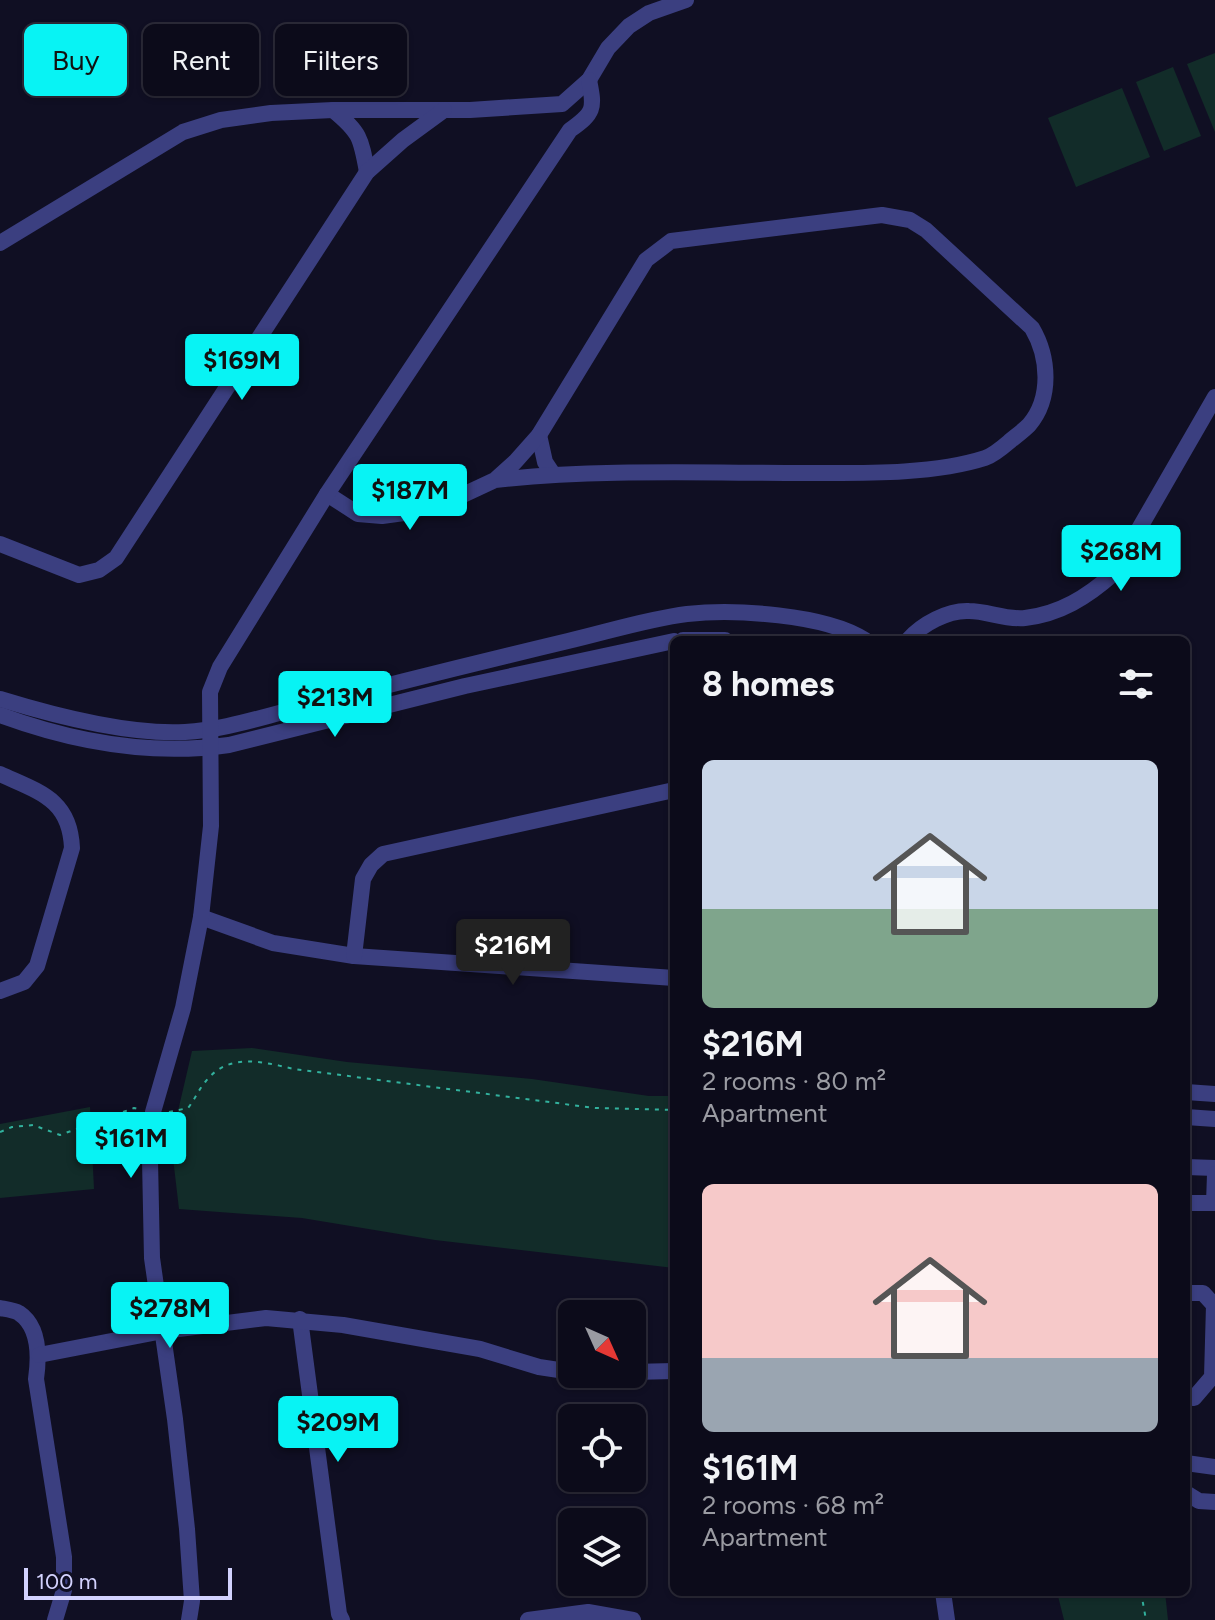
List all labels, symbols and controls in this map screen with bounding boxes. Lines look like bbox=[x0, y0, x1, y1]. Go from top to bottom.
chip: Buy bbox=[24, 24, 127, 96]
chip: Rent bbox=[143, 24, 259, 96]
chip: Filters bbox=[275, 24, 407, 96]
pin: $169M bbox=[186, 334, 298, 402]
text: $169M bbox=[203, 344, 281, 376]
pin: $187M bbox=[354, 464, 466, 532]
text: $187M bbox=[371, 474, 449, 506]
pin: $268M bbox=[1065, 525, 1177, 593]
text: $268M bbox=[1080, 535, 1162, 567]
icon: filters bbox=[1114, 662, 1158, 706]
text: 8 homes bbox=[702, 664, 834, 705]
pin: $213M bbox=[279, 671, 391, 739]
text: $213M bbox=[296, 681, 374, 713]
icon: home bbox=[858, 812, 1002, 956]
pin: $216M bbox=[457, 919, 569, 987]
text: $216M bbox=[474, 929, 552, 961]
text: $216M bbox=[702, 1024, 804, 1065]
text: 2 rooms · 80 m² bbox=[702, 1065, 886, 1097]
text: Apartment bbox=[702, 1097, 828, 1129]
pin: $161M bbox=[75, 1112, 187, 1180]
text: $161M bbox=[94, 1122, 168, 1154]
icon: home bbox=[858, 1236, 1002, 1380]
pin: $278M bbox=[114, 1282, 226, 1350]
text: $278M bbox=[129, 1292, 211, 1324]
north arrow bbox=[558, 1300, 646, 1388]
map controls bbox=[558, 1300, 646, 1596]
pin: $209M bbox=[282, 1396, 394, 1464]
button: locate bbox=[558, 1404, 646, 1492]
text: $209M bbox=[296, 1406, 380, 1438]
text: $161M bbox=[702, 1448, 798, 1489]
text: 2 rooms · 68 m² bbox=[702, 1489, 884, 1521]
button: layers bbox=[558, 1508, 646, 1596]
text: Apartment bbox=[702, 1521, 828, 1553]
scale bar bbox=[24, 1564, 232, 1600]
text: 100 m bbox=[36, 1568, 97, 1595]

